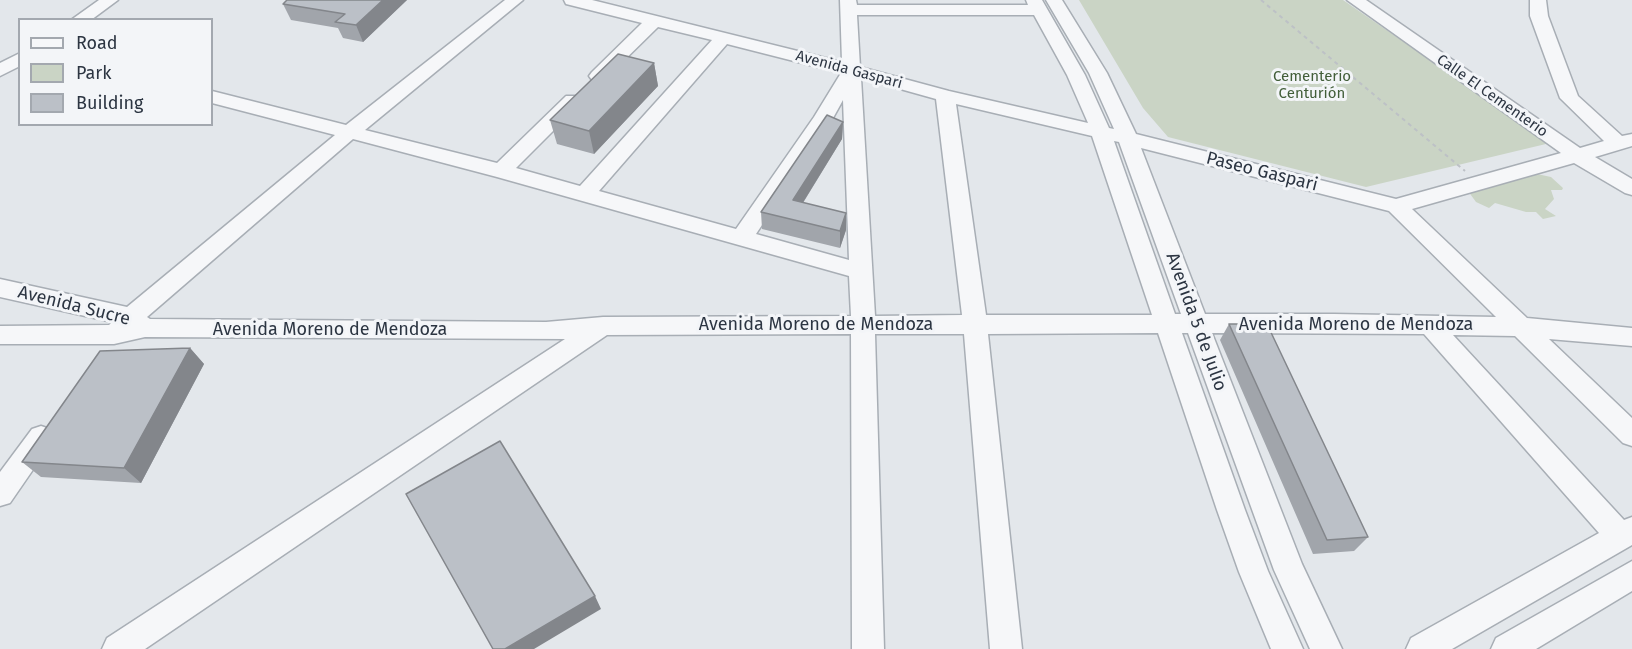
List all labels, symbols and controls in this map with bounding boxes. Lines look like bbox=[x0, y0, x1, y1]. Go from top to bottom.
legend bbox=[18, 18, 213, 126]
text: Road bbox=[76, 32, 118, 54]
street label: Avenida Gaspari bbox=[794, 47, 904, 93]
street label: Calle El Cementerio bbox=[1433, 51, 1551, 141]
text: Park bbox=[76, 62, 111, 84]
park label: Cementerio Centurión bbox=[1273, 68, 1351, 103]
text: Building bbox=[76, 92, 143, 114]
street label: Paseo Gaspari bbox=[1204, 148, 1320, 196]
street label: Avenida 5 de Julio bbox=[1161, 250, 1231, 394]
street label: Avenida Sucre bbox=[16, 282, 132, 330]
street label: Avenida Moreno de Mendoza bbox=[699, 314, 933, 336]
street label: Avenida Moreno de Mendoza bbox=[1239, 314, 1473, 336]
street label: Avenida Moreno de Mendoza bbox=[213, 319, 447, 341]

